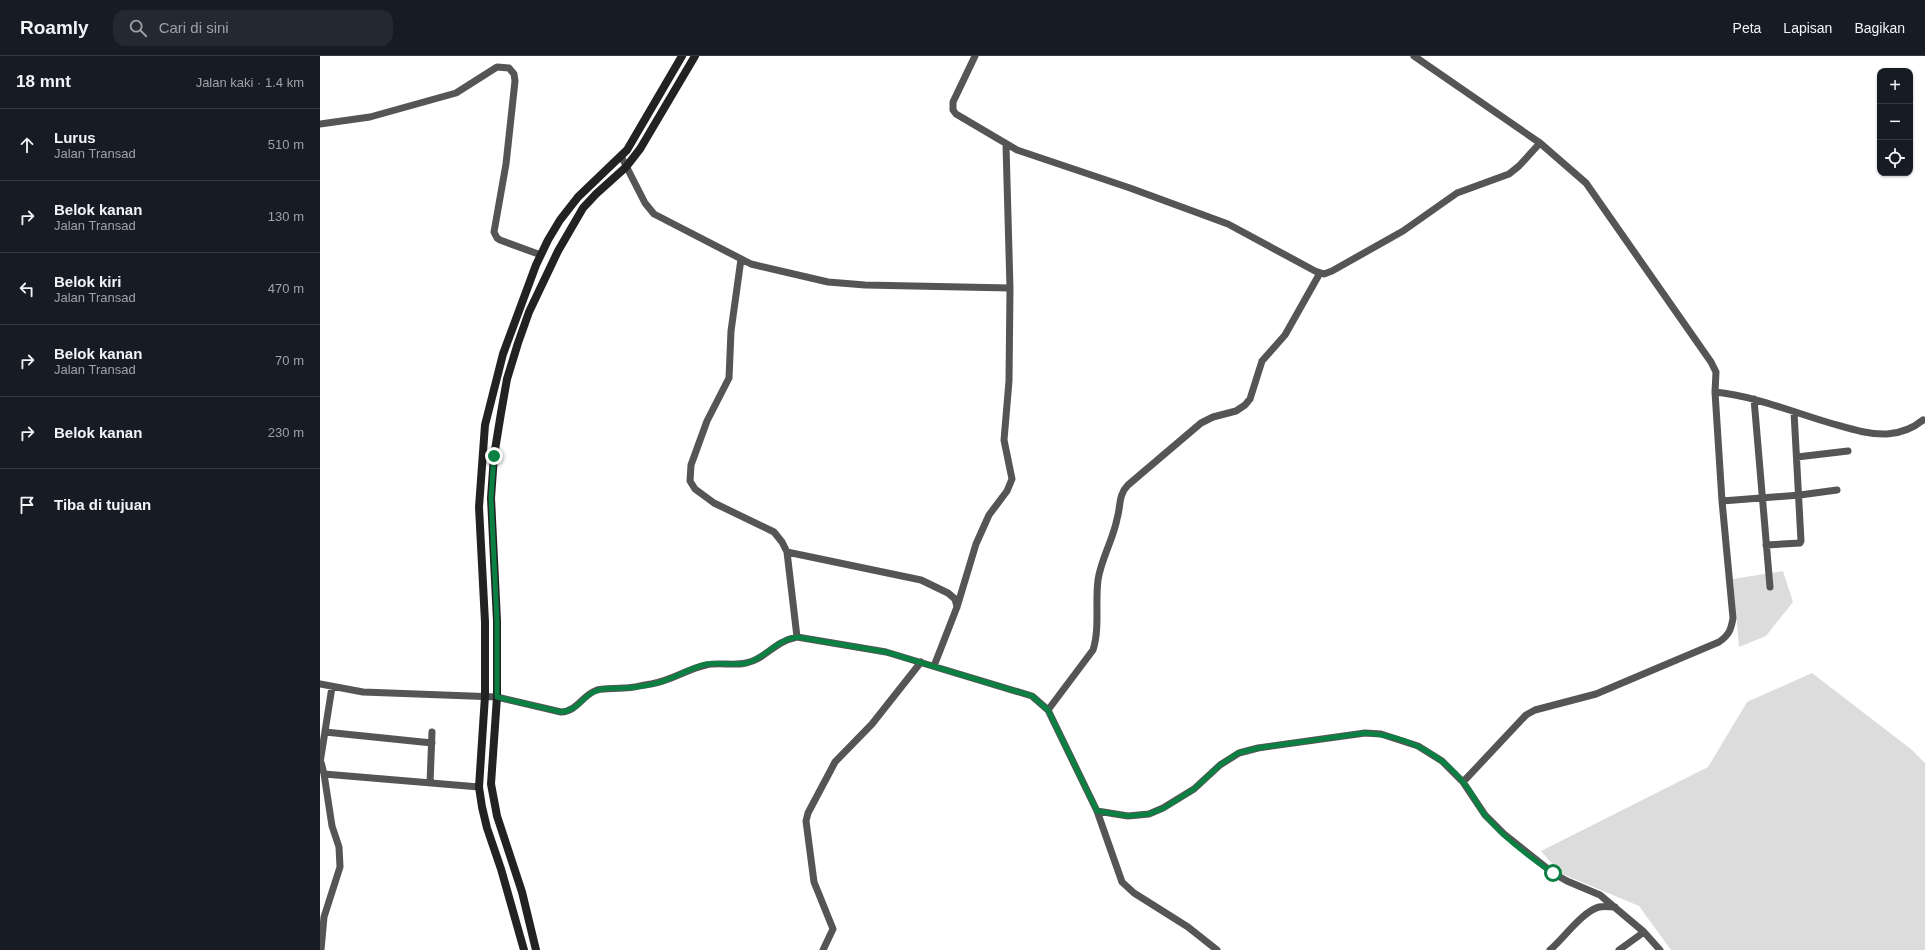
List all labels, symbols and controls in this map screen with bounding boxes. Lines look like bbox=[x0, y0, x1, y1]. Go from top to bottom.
search box bbox=[113, 10, 393, 46]
text: Roamly bbox=[20, 17, 89, 38]
icon: search bbox=[127, 17, 149, 39]
text: Cari di sini bbox=[159, 19, 229, 36]
text: Peta bbox=[1733, 20, 1761, 36]
text: Lapisan bbox=[1783, 20, 1832, 36]
text: Bagikan bbox=[1854, 20, 1905, 36]
map controls bbox=[1877, 68, 1913, 176]
button: + bbox=[1877, 68, 1913, 104]
text: 18 mnt bbox=[16, 72, 71, 91]
text: Jalan kaki · 1.4 km bbox=[196, 75, 304, 90]
button: − bbox=[1877, 104, 1913, 140]
text: Lurus bbox=[54, 129, 96, 146]
icon: ahead bbox=[16, 134, 38, 156]
text: 510 m bbox=[268, 137, 304, 152]
button: locate bbox=[1877, 140, 1913, 176]
text: Jalan Transad bbox=[54, 146, 136, 161]
text: Belok kanan bbox=[54, 201, 142, 218]
icon: right bbox=[16, 206, 38, 228]
text: 130 m bbox=[268, 209, 304, 224]
text: Jalan Transad bbox=[54, 218, 136, 233]
text: Belok kiri bbox=[54, 273, 122, 290]
icon: left bbox=[16, 278, 38, 300]
text: 470 m bbox=[268, 281, 304, 296]
text: Jalan Transad bbox=[54, 290, 136, 305]
text: Belok kanan bbox=[54, 345, 142, 362]
icon: right bbox=[16, 350, 38, 372]
text: 70 m bbox=[275, 353, 304, 368]
text: Jalan Transad bbox=[54, 362, 136, 377]
icon: right bbox=[16, 422, 38, 444]
text: Belok kanan bbox=[54, 424, 142, 441]
text: 230 m bbox=[268, 425, 304, 440]
route end bbox=[485, 447, 503, 465]
icon: arrive bbox=[16, 494, 38, 516]
text: Tiba di tujuan bbox=[54, 496, 151, 513]
route start bbox=[1544, 864, 1562, 882]

